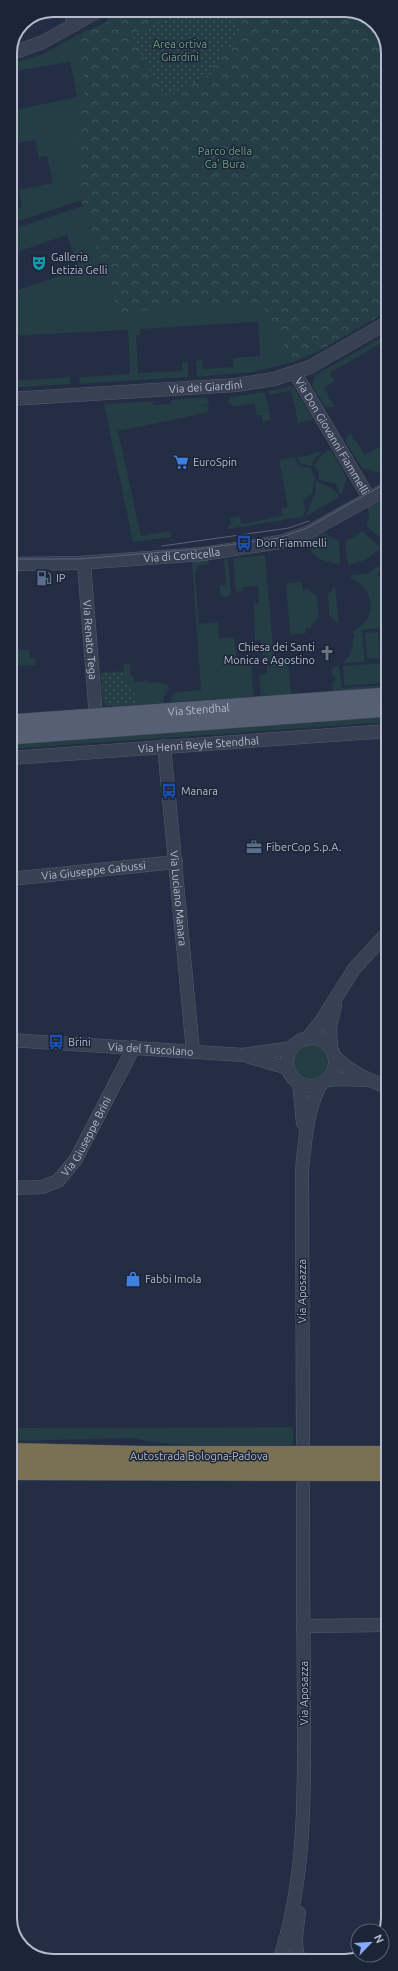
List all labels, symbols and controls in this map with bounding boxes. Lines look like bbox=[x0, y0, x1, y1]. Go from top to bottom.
park label: Area ortiva Giardini bbox=[153, 38, 207, 63]
park label: Parco della Ca' Bura bbox=[198, 145, 252, 170]
place label: Galleria Letizia Gelli bbox=[51, 251, 107, 276]
theatre icon: Galleria Letizia Gelli bbox=[30, 254, 48, 272]
street label: Via Don Giovanni Fiammelli bbox=[293, 375, 372, 497]
street label: Via dei Giardini bbox=[168, 378, 243, 395]
supermarket icon: EuroSpin bbox=[172, 453, 190, 471]
place label: EuroSpin bbox=[193, 456, 237, 468]
bus stop icon: Don Fiammelli bbox=[235, 534, 253, 552]
place label: Don Fiammelli bbox=[256, 537, 327, 549]
street label: Via di Corticella bbox=[143, 545, 221, 564]
fuel station icon: IP bbox=[35, 569, 53, 587]
place label: IP bbox=[56, 572, 66, 584]
street label: Via Renato Tega bbox=[81, 599, 99, 680]
place label: Chiesa dei Santi Monica e Agostino bbox=[224, 641, 315, 666]
church icon: Chiesa dei Santi Monica e Agostino bbox=[318, 644, 336, 662]
street label: Via Stendhal bbox=[167, 701, 230, 718]
street label: Via Henri Beyle Stendhal bbox=[138, 734, 260, 755]
bus stop icon: Manara bbox=[160, 782, 178, 800]
place label: Manara bbox=[181, 785, 218, 797]
office icon: FiberCop S.p.A. bbox=[245, 838, 263, 856]
place label: FiberCop S.p.A. bbox=[266, 841, 341, 853]
street label: Via Luciano Manara bbox=[168, 850, 189, 947]
street label: Via Giuseppe Gabussi bbox=[41, 859, 146, 882]
bus stop icon: Brini bbox=[47, 1033, 65, 1051]
place label: Brini bbox=[68, 1036, 91, 1048]
street label: Via del Tuscolano bbox=[107, 1040, 194, 1058]
street label: Via Giuseppe Brini bbox=[58, 1095, 113, 1179]
street label: Via Aposazza bbox=[296, 1259, 308, 1323]
shop icon: Fabbi Imola bbox=[124, 1270, 142, 1288]
place label: Fabbi Imola bbox=[145, 1273, 201, 1285]
street label: Autostrada Bologna-Padova bbox=[130, 1450, 268, 1462]
street label: Via Aposazza bbox=[298, 1661, 310, 1725]
north arrow bbox=[350, 1923, 390, 1963]
text: N bbox=[372, 1933, 386, 1945]

